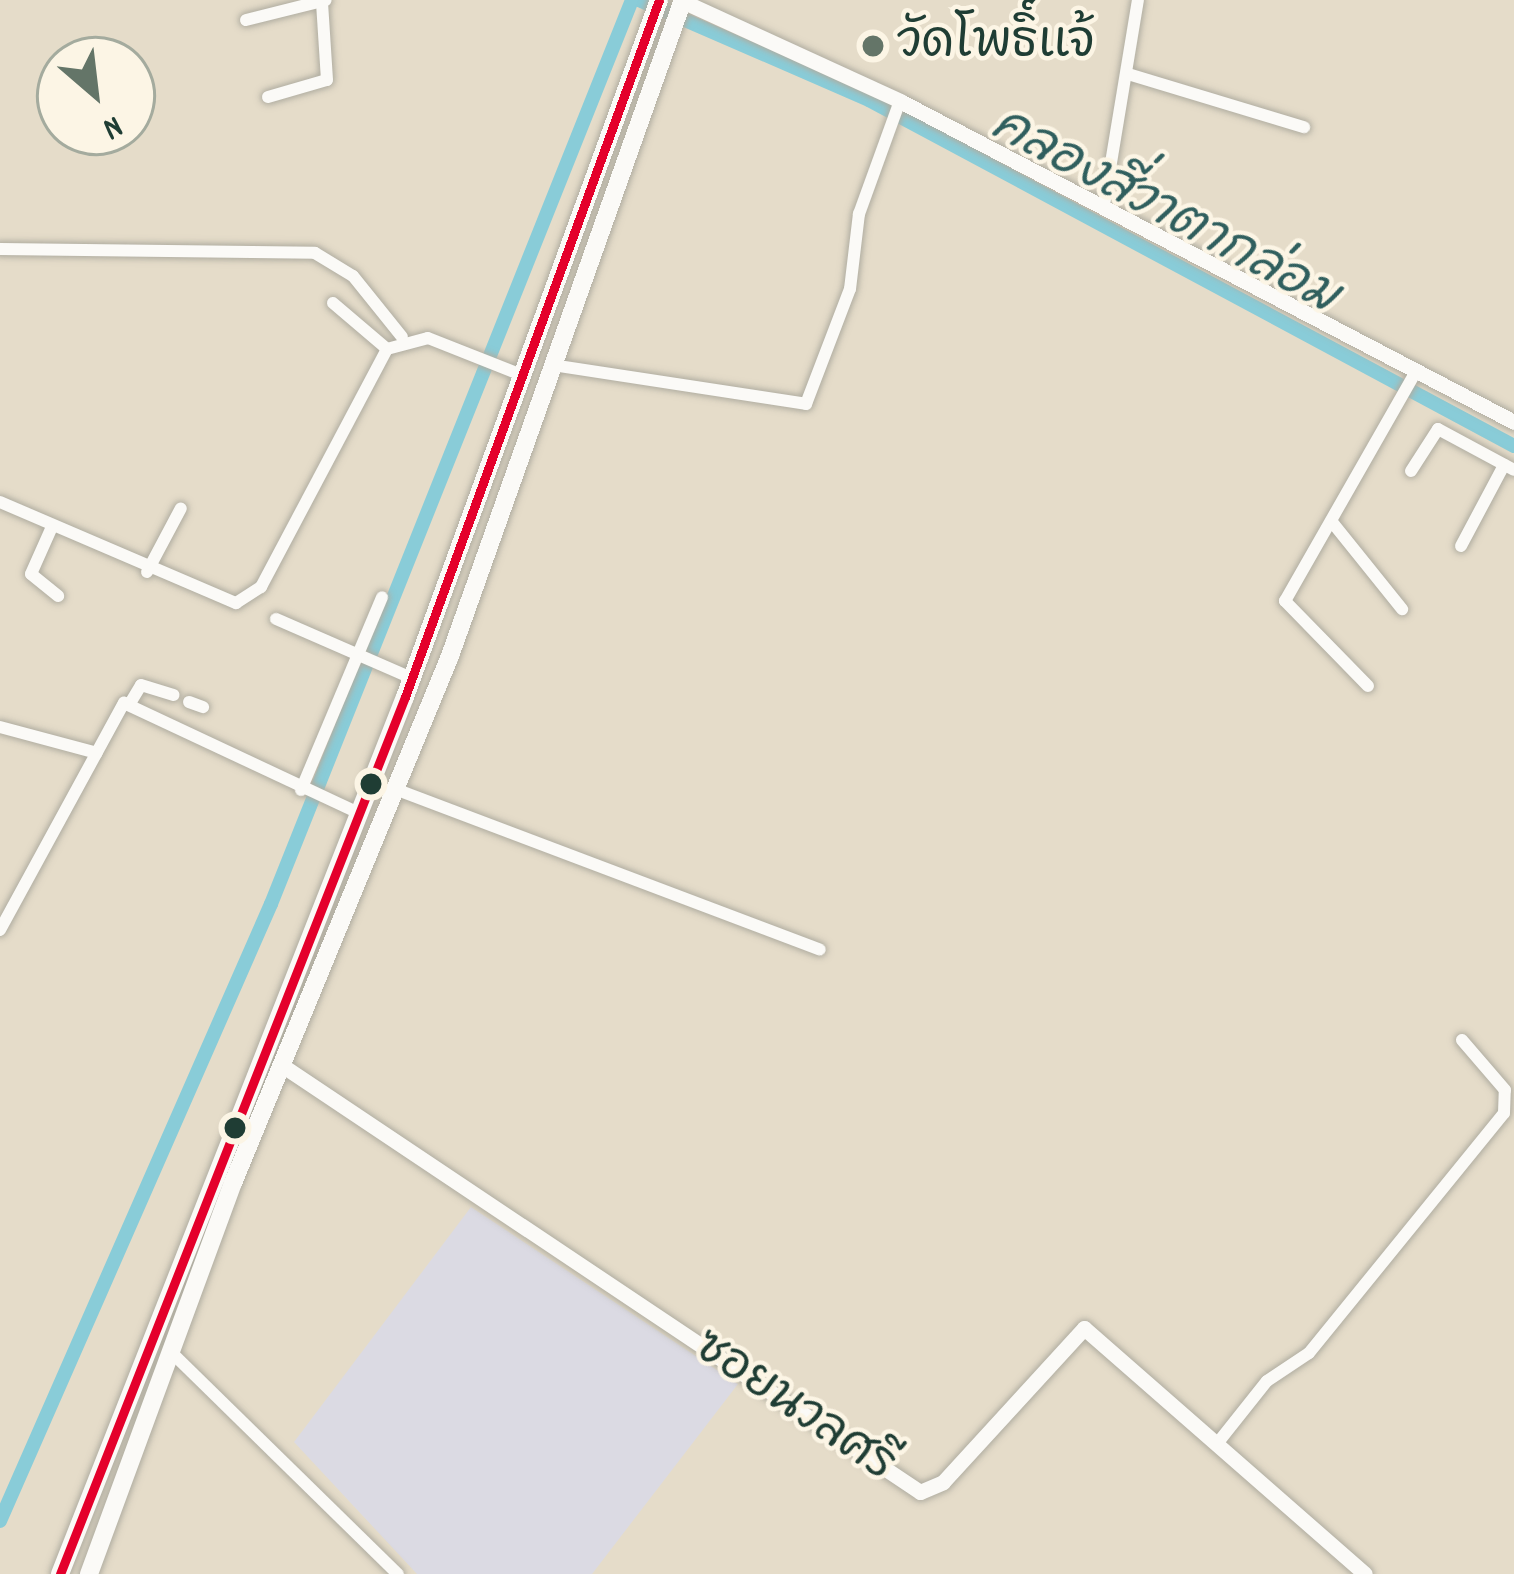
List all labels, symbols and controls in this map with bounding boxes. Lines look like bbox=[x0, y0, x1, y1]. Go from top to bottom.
place label: วัดโพธิ์แจ้ bbox=[897, 17, 1094, 75]
marker: วัดโพธิ์แจ้ bbox=[860, 33, 886, 59]
north arrow bbox=[36, 36, 156, 156]
water label: คลองสี่วาตากล่อม bbox=[979, 97, 1347, 331]
text: N bbox=[93, 101, 130, 150]
unlabelled marker bbox=[360, 773, 382, 795]
unlabelled marker bbox=[224, 1117, 246, 1139]
street label: ซอยนวลศรี bbox=[681, 1319, 905, 1497]

